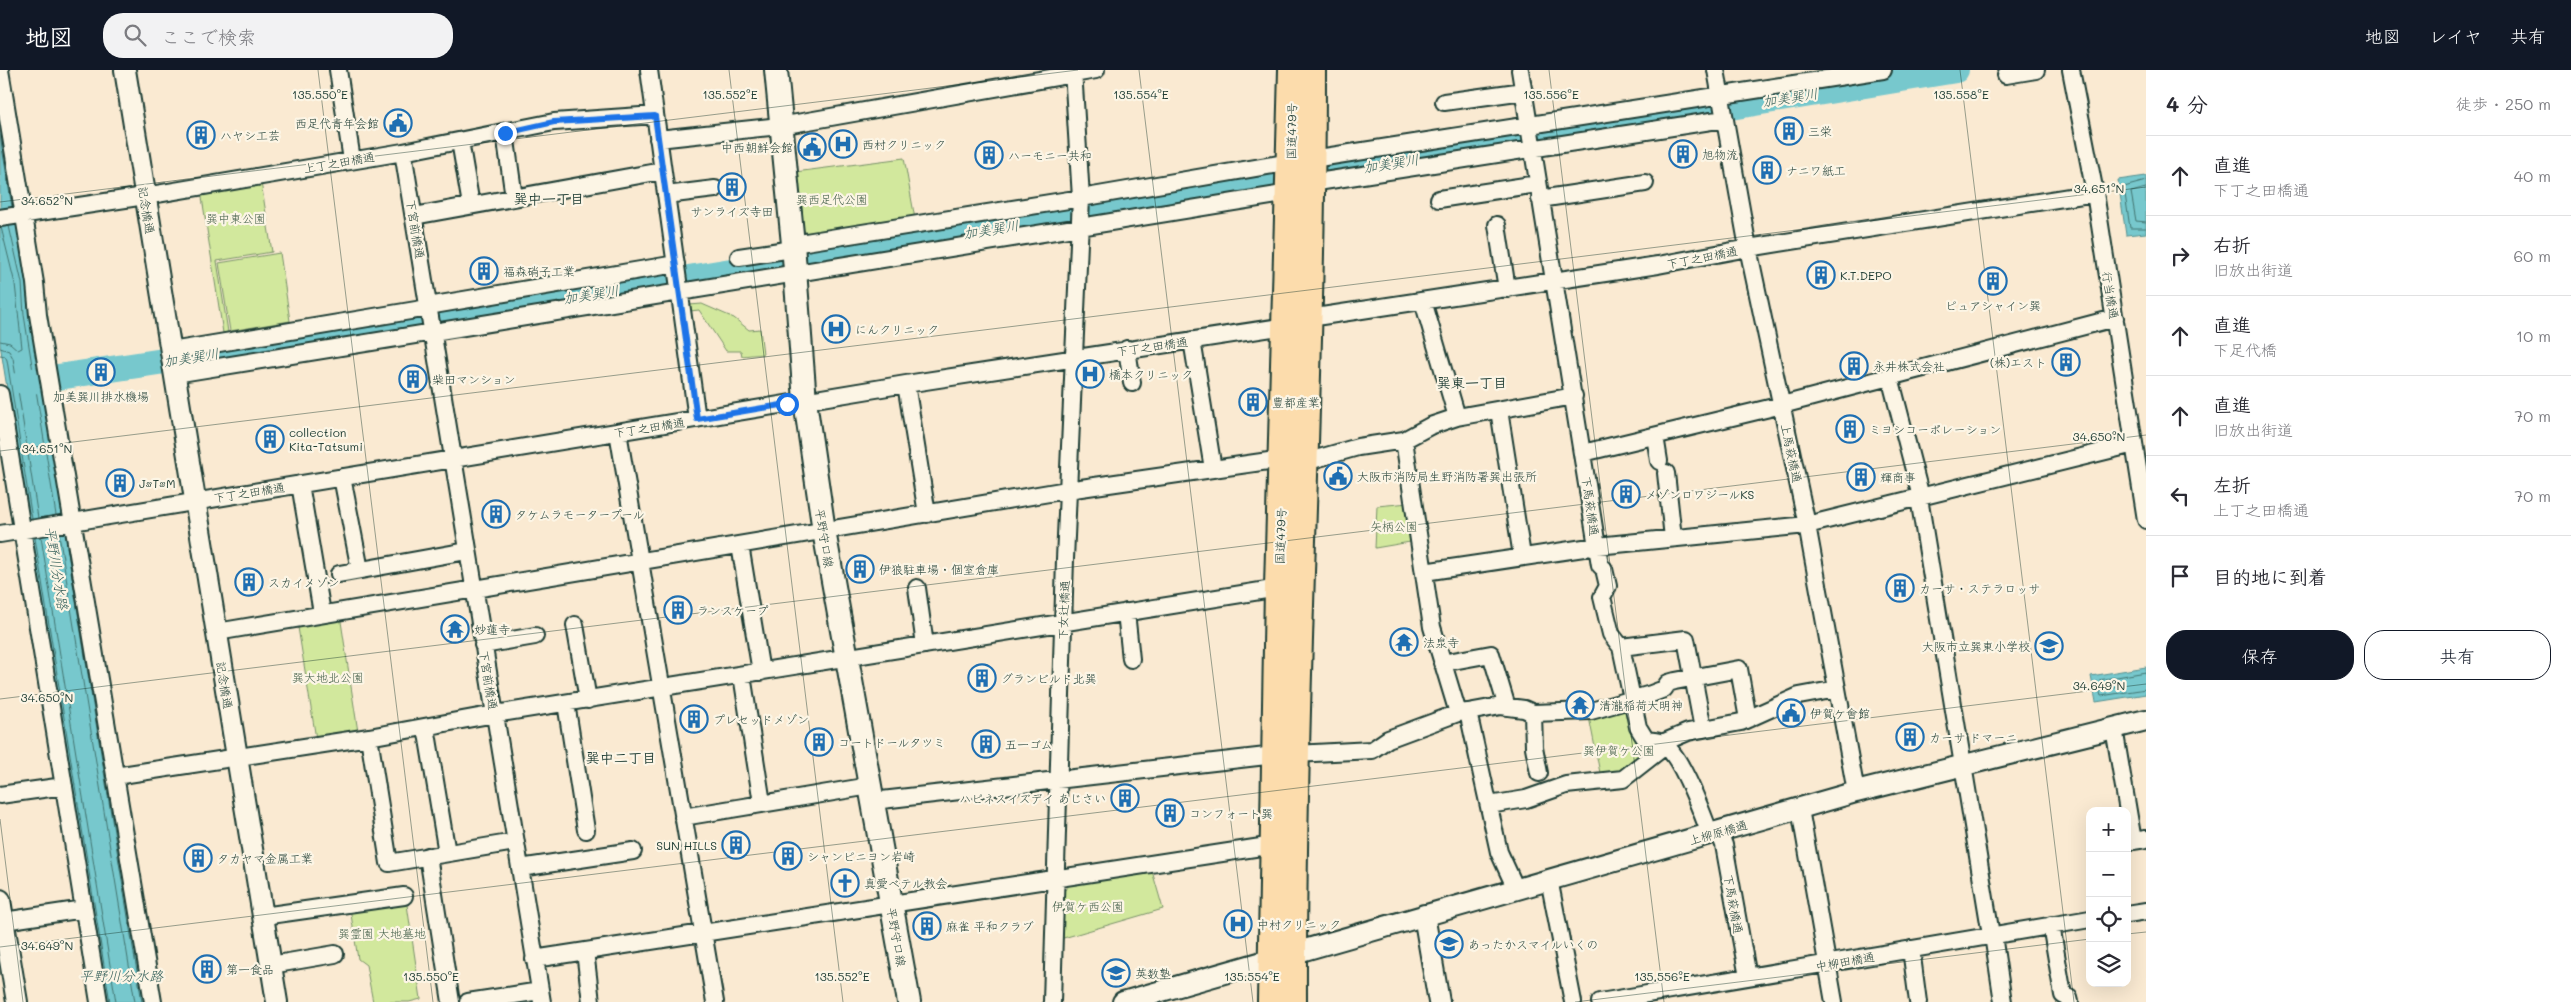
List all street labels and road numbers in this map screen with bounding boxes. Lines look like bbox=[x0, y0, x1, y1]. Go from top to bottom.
street label: 国道479号 bbox=[1283, 102, 1299, 160]
street label: 上丁之田橋通 bbox=[302, 148, 376, 176]
street label: 記念橋通 bbox=[135, 185, 159, 235]
street label: 下宮前橋通 bbox=[403, 198, 429, 260]
street label: 下丁之田橋通 bbox=[1665, 242, 1739, 272]
street label: 行当橋通 bbox=[2099, 270, 2123, 320]
street label: 下丁之田橋通 bbox=[1115, 333, 1189, 359]
street label: 下丁之田橋通 bbox=[612, 413, 686, 441]
street label: 上馬萩橋通 bbox=[1778, 422, 1806, 484]
street label: 下馬萩橋通 bbox=[1579, 475, 1603, 537]
street label: 下丁之田橋通 bbox=[212, 478, 286, 506]
street label: 平野守口線 bbox=[812, 507, 838, 569]
street label: 国道479号 bbox=[1271, 507, 1289, 565]
street label: 下女辻橋通 bbox=[1054, 580, 1072, 640]
street label: 下宮前橋通 bbox=[476, 649, 502, 711]
street label: 記念橋通 bbox=[213, 660, 237, 710]
street label: 上柳原橋通 bbox=[1687, 816, 1749, 848]
street label: 下馬萩橋通 bbox=[1721, 873, 1747, 935]
street label: 平野守口線 bbox=[884, 906, 910, 968]
street label: 中柳田橋通 bbox=[1814, 948, 1876, 974]

